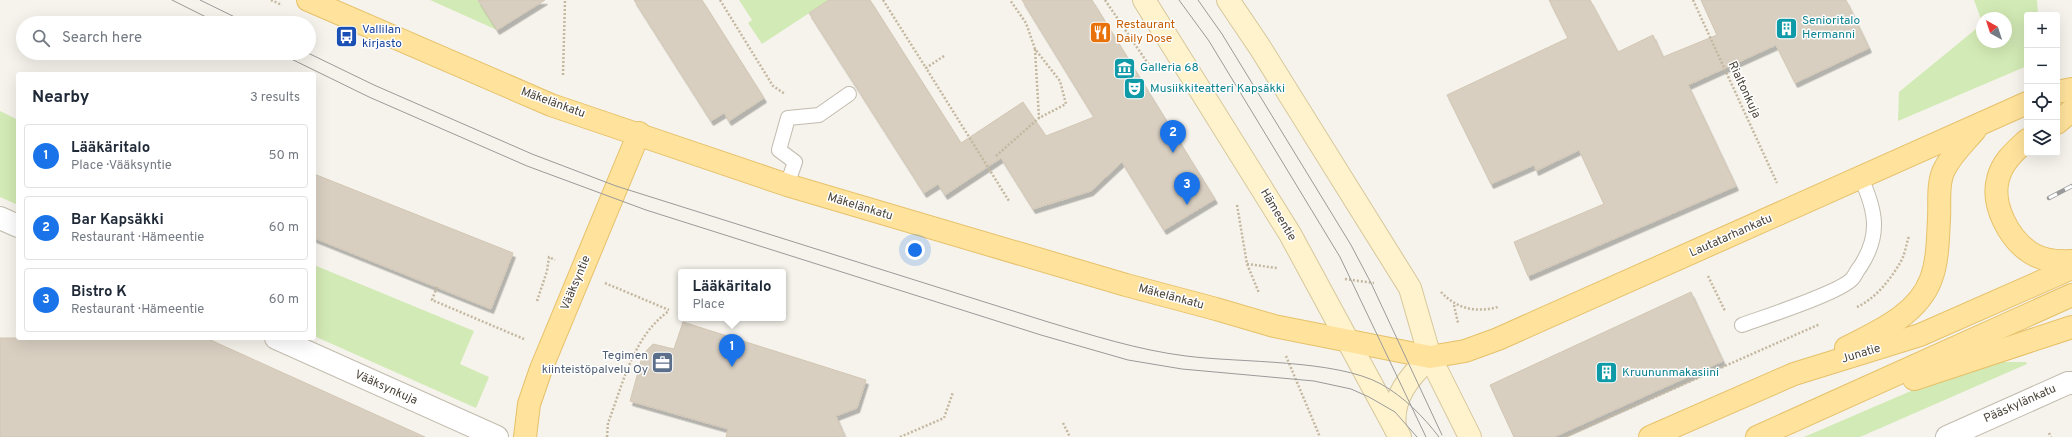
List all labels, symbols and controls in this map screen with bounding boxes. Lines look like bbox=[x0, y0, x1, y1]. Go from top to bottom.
north arrow bbox=[1976, 12, 2012, 48]
map controls bbox=[2024, 12, 2060, 156]
button: + bbox=[2024, 12, 2060, 48]
place label: Senioritalo Hermanni bbox=[1802, 13, 1861, 43]
building icon: Senioritalo Hermanni bbox=[1774, 15, 1800, 41]
search box bbox=[16, 16, 316, 60]
place label: Restaurant Daily Dose bbox=[1116, 17, 1175, 47]
restaurant icon: Restaurant Daily Dose bbox=[1087, 19, 1113, 45]
place label: Vallilan kirjasto bbox=[362, 22, 402, 52]
bus stop icon: Vallilan kirjasto bbox=[333, 24, 359, 50]
icon: search bbox=[30, 27, 52, 49]
text: Search here bbox=[62, 29, 142, 48]
button: − bbox=[2024, 48, 2060, 84]
museum icon: Galleria 68 bbox=[1112, 55, 1138, 81]
street label: Rialtonkuja bbox=[1724, 59, 1764, 121]
place label: Galleria 68 bbox=[1140, 60, 1199, 76]
theatre icon: Musiikkiteatteri Kapsäkki bbox=[1122, 76, 1148, 102]
place label: Musiikkiteatteri Kapsäkki bbox=[1150, 81, 1285, 97]
street label: Mäkelänkatu bbox=[519, 84, 587, 122]
button: locate bbox=[2024, 84, 2060, 120]
text: Nearby bbox=[32, 87, 89, 109]
text: 3 results bbox=[250, 90, 300, 106]
pin: 2 bbox=[1160, 120, 1186, 153]
button: layers bbox=[2024, 120, 2060, 156]
text: Lääkäritalo bbox=[71, 139, 150, 158]
text: 1 bbox=[43, 148, 49, 164]
text: 50 m bbox=[269, 148, 299, 164]
text: Place · Vääksyntie bbox=[71, 158, 172, 174]
pin: 3 bbox=[1174, 172, 1200, 205]
street label: Hämeentie bbox=[1256, 186, 1300, 244]
street label: Mäkelänkatu bbox=[825, 189, 895, 225]
text: Bar Kapsäkki bbox=[71, 211, 164, 230]
street label: Lautatarhankatu bbox=[1687, 211, 1775, 261]
text: 2 bbox=[42, 220, 50, 236]
text: 60 m bbox=[269, 220, 299, 236]
text: Restaurant · Hämeentie bbox=[71, 230, 204, 246]
your location bbox=[905, 240, 925, 260]
street label: Vääksyntie bbox=[557, 253, 595, 313]
popup bbox=[678, 269, 786, 321]
text: Lääkäritalo bbox=[692, 278, 772, 297]
street label: Mäkelänkatu bbox=[1136, 281, 1206, 313]
text: Bistro K bbox=[71, 283, 127, 302]
text: 3 bbox=[42, 292, 50, 308]
text: 60 m bbox=[269, 292, 299, 308]
text: Place bbox=[692, 297, 725, 313]
text: Restaurant · Hämeentie bbox=[71, 302, 204, 318]
pin: 1 bbox=[719, 334, 745, 367]
street label: Junatie bbox=[1839, 340, 1883, 368]
place label: Tegimen kiinteistöpalvelu Oy bbox=[542, 348, 648, 378]
office icon: Tegimen kiinteistöpalvelu Oy bbox=[650, 350, 676, 376]
building icon: Kruununmakasiini bbox=[1593, 360, 1619, 386]
place label: Kruununmakasiini bbox=[1622, 365, 1719, 381]
street label: Vääksynkuja bbox=[352, 367, 420, 409]
street label: Pääskylänkatu bbox=[1981, 381, 2059, 427]

